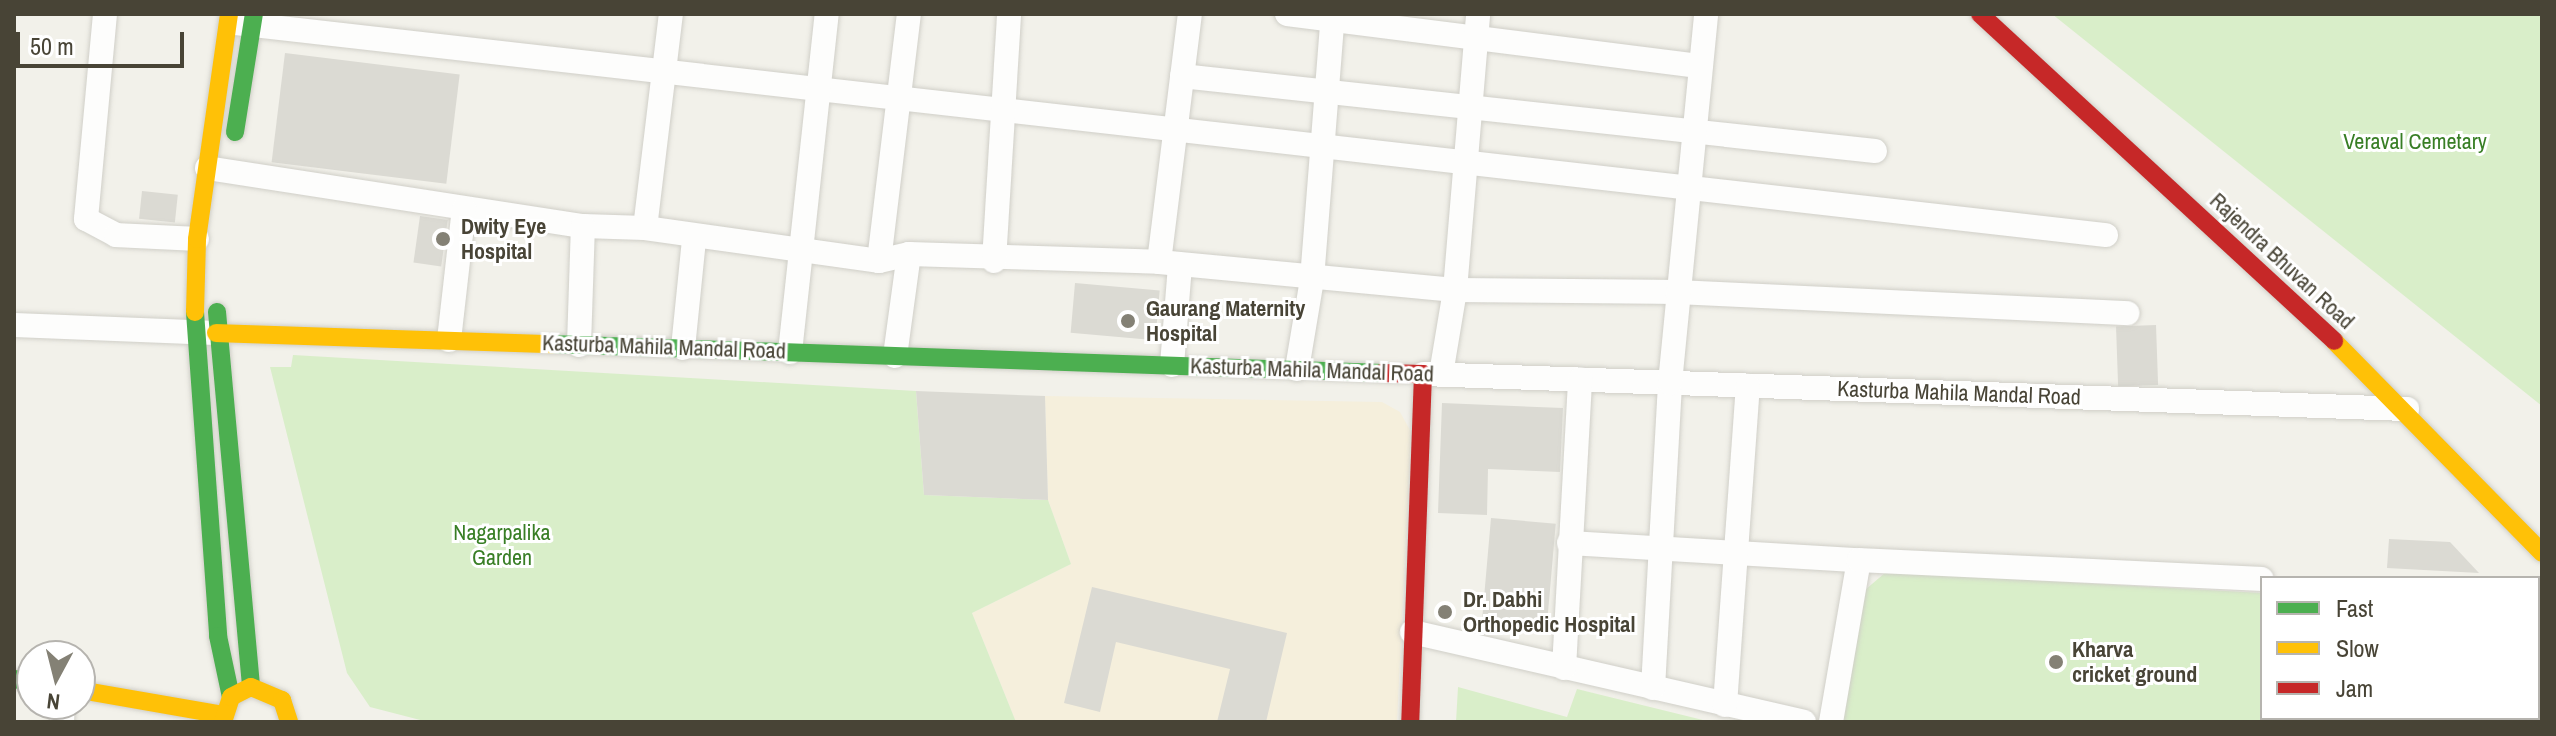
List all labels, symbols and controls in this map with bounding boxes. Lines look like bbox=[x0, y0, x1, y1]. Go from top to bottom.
scale bar bbox=[20, 16, 188, 66]
text: 50 m bbox=[30, 30, 74, 62]
park label: Veraval Cemetary bbox=[2343, 129, 2487, 155]
street label: Rajendra Bhuvan Road bbox=[2204, 187, 2360, 335]
place label: Dwity Eye Hospital bbox=[461, 213, 546, 264]
marker: Dwity Eye Hospital bbox=[432, 228, 454, 250]
place label: Gaurang Maternity Hospital bbox=[1146, 295, 1305, 346]
marker: Gaurang Maternity Hospital bbox=[1117, 310, 1139, 332]
street label: Kasturba Mahila Mandal Road bbox=[542, 330, 786, 364]
street label: Kasturba Mahila Mandal Road bbox=[1190, 353, 1434, 387]
street label: Kasturba Mahila Mandal Road bbox=[1837, 376, 2081, 410]
park label: Nagarpalika Garden bbox=[453, 519, 551, 570]
legend bbox=[2260, 576, 2540, 720]
place label: Dr. Dabhi Orthopedic Hospital bbox=[1463, 586, 1635, 638]
text: Fast bbox=[2336, 592, 2373, 624]
marker: Dr. Dabhi Orthopedic Hospital bbox=[1434, 601, 1456, 623]
text: Slow bbox=[2336, 632, 2379, 664]
place label: Kharva cricket ground bbox=[2072, 636, 2197, 688]
north arrow bbox=[16, 640, 96, 720]
marker: Kharva cricket ground bbox=[2047, 653, 2065, 671]
text: Jam bbox=[2336, 672, 2373, 704]
text: N bbox=[45, 686, 62, 718]

